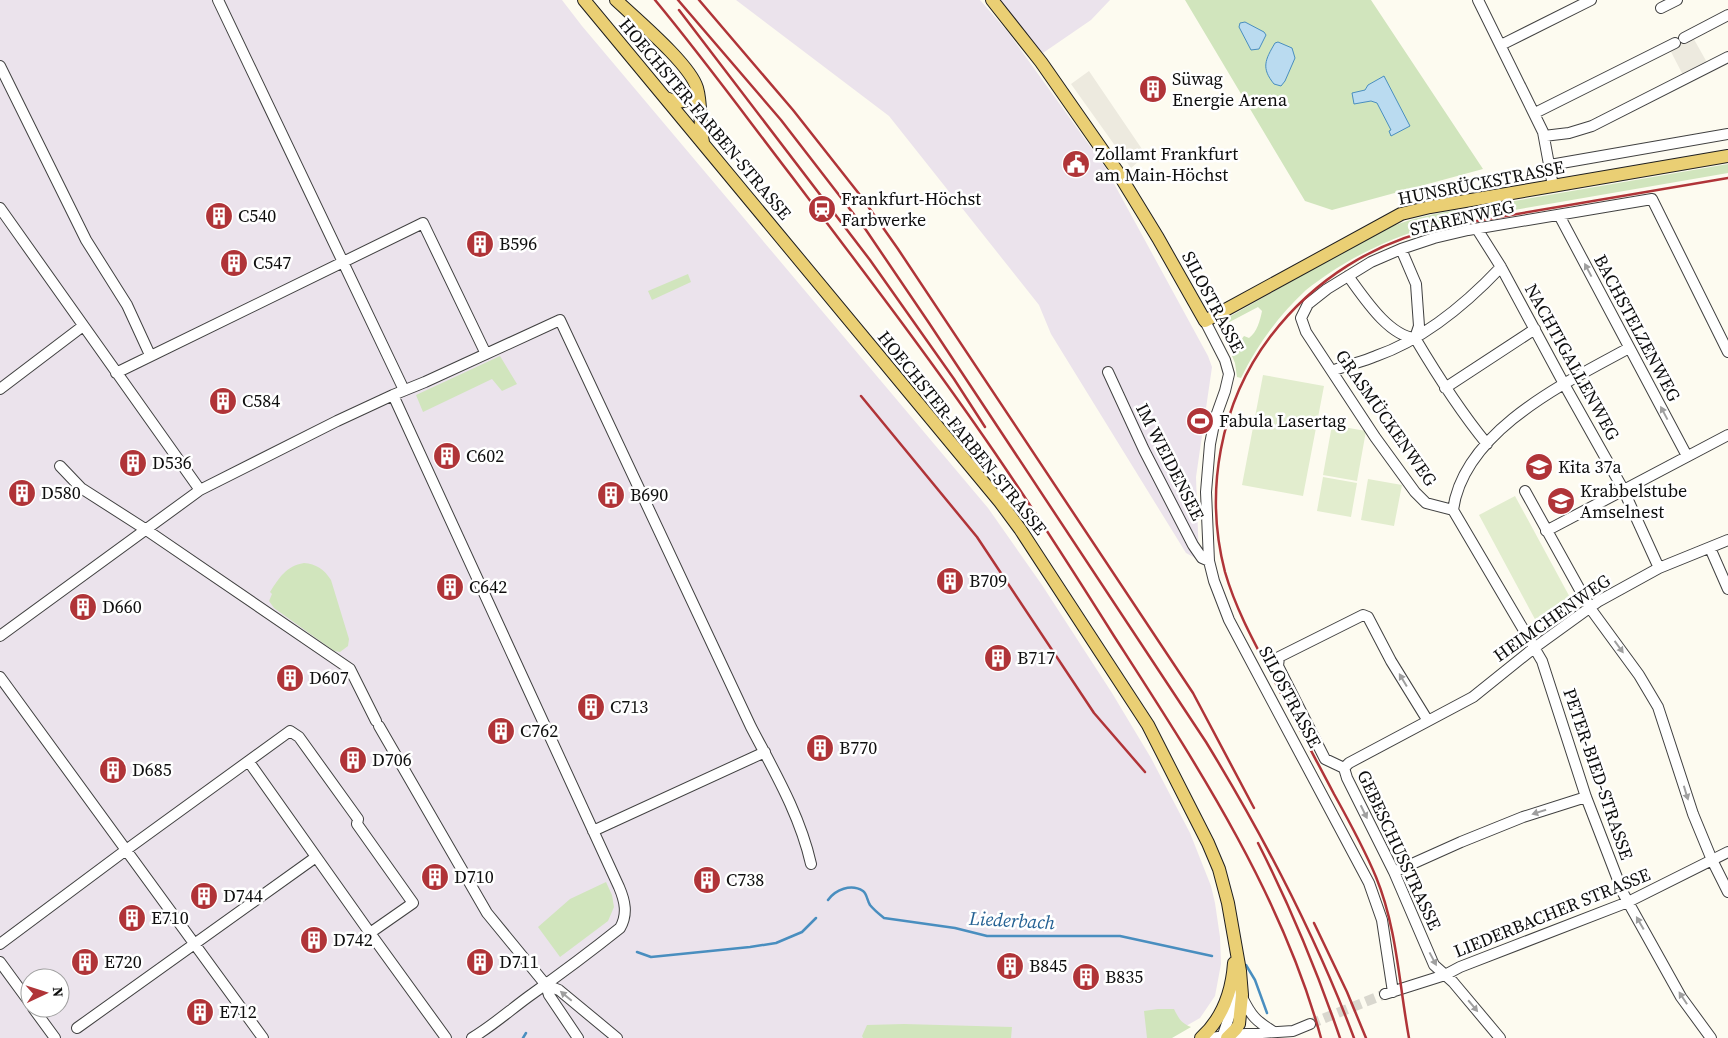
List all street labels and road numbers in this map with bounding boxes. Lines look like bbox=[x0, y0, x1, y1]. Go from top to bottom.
street label: HOECHSTER-FARBEN-STRASSE bbox=[613, 12, 797, 225]
street label: HUNSRÜCKSTRASSE bbox=[1396, 154, 1566, 211]
street label: STARENWEG bbox=[1407, 193, 1517, 242]
street label: SILOSTRASSE bbox=[1176, 247, 1251, 357]
street label: BACHSTELZENWEG bbox=[1588, 250, 1687, 406]
street label: NACHTIGALLENWEG bbox=[1519, 279, 1626, 445]
street label: HOECHSTER-FARBEN-STRASSE bbox=[872, 325, 1053, 540]
street label: GRASMÜCKENWEG bbox=[1330, 344, 1443, 491]
street label: IM WEIDENSEE bbox=[1130, 399, 1211, 525]
street label: HEIMCHENWEG bbox=[1488, 568, 1615, 667]
street label: SILOSTRASSE bbox=[1253, 642, 1328, 752]
street label: PETER-BIED-STRASSE bbox=[1557, 685, 1640, 863]
street label: GEBESCHUSSTRASSE bbox=[1351, 766, 1448, 934]
street label: LIEDERBACHER STRASSE bbox=[1450, 862, 1654, 963]

